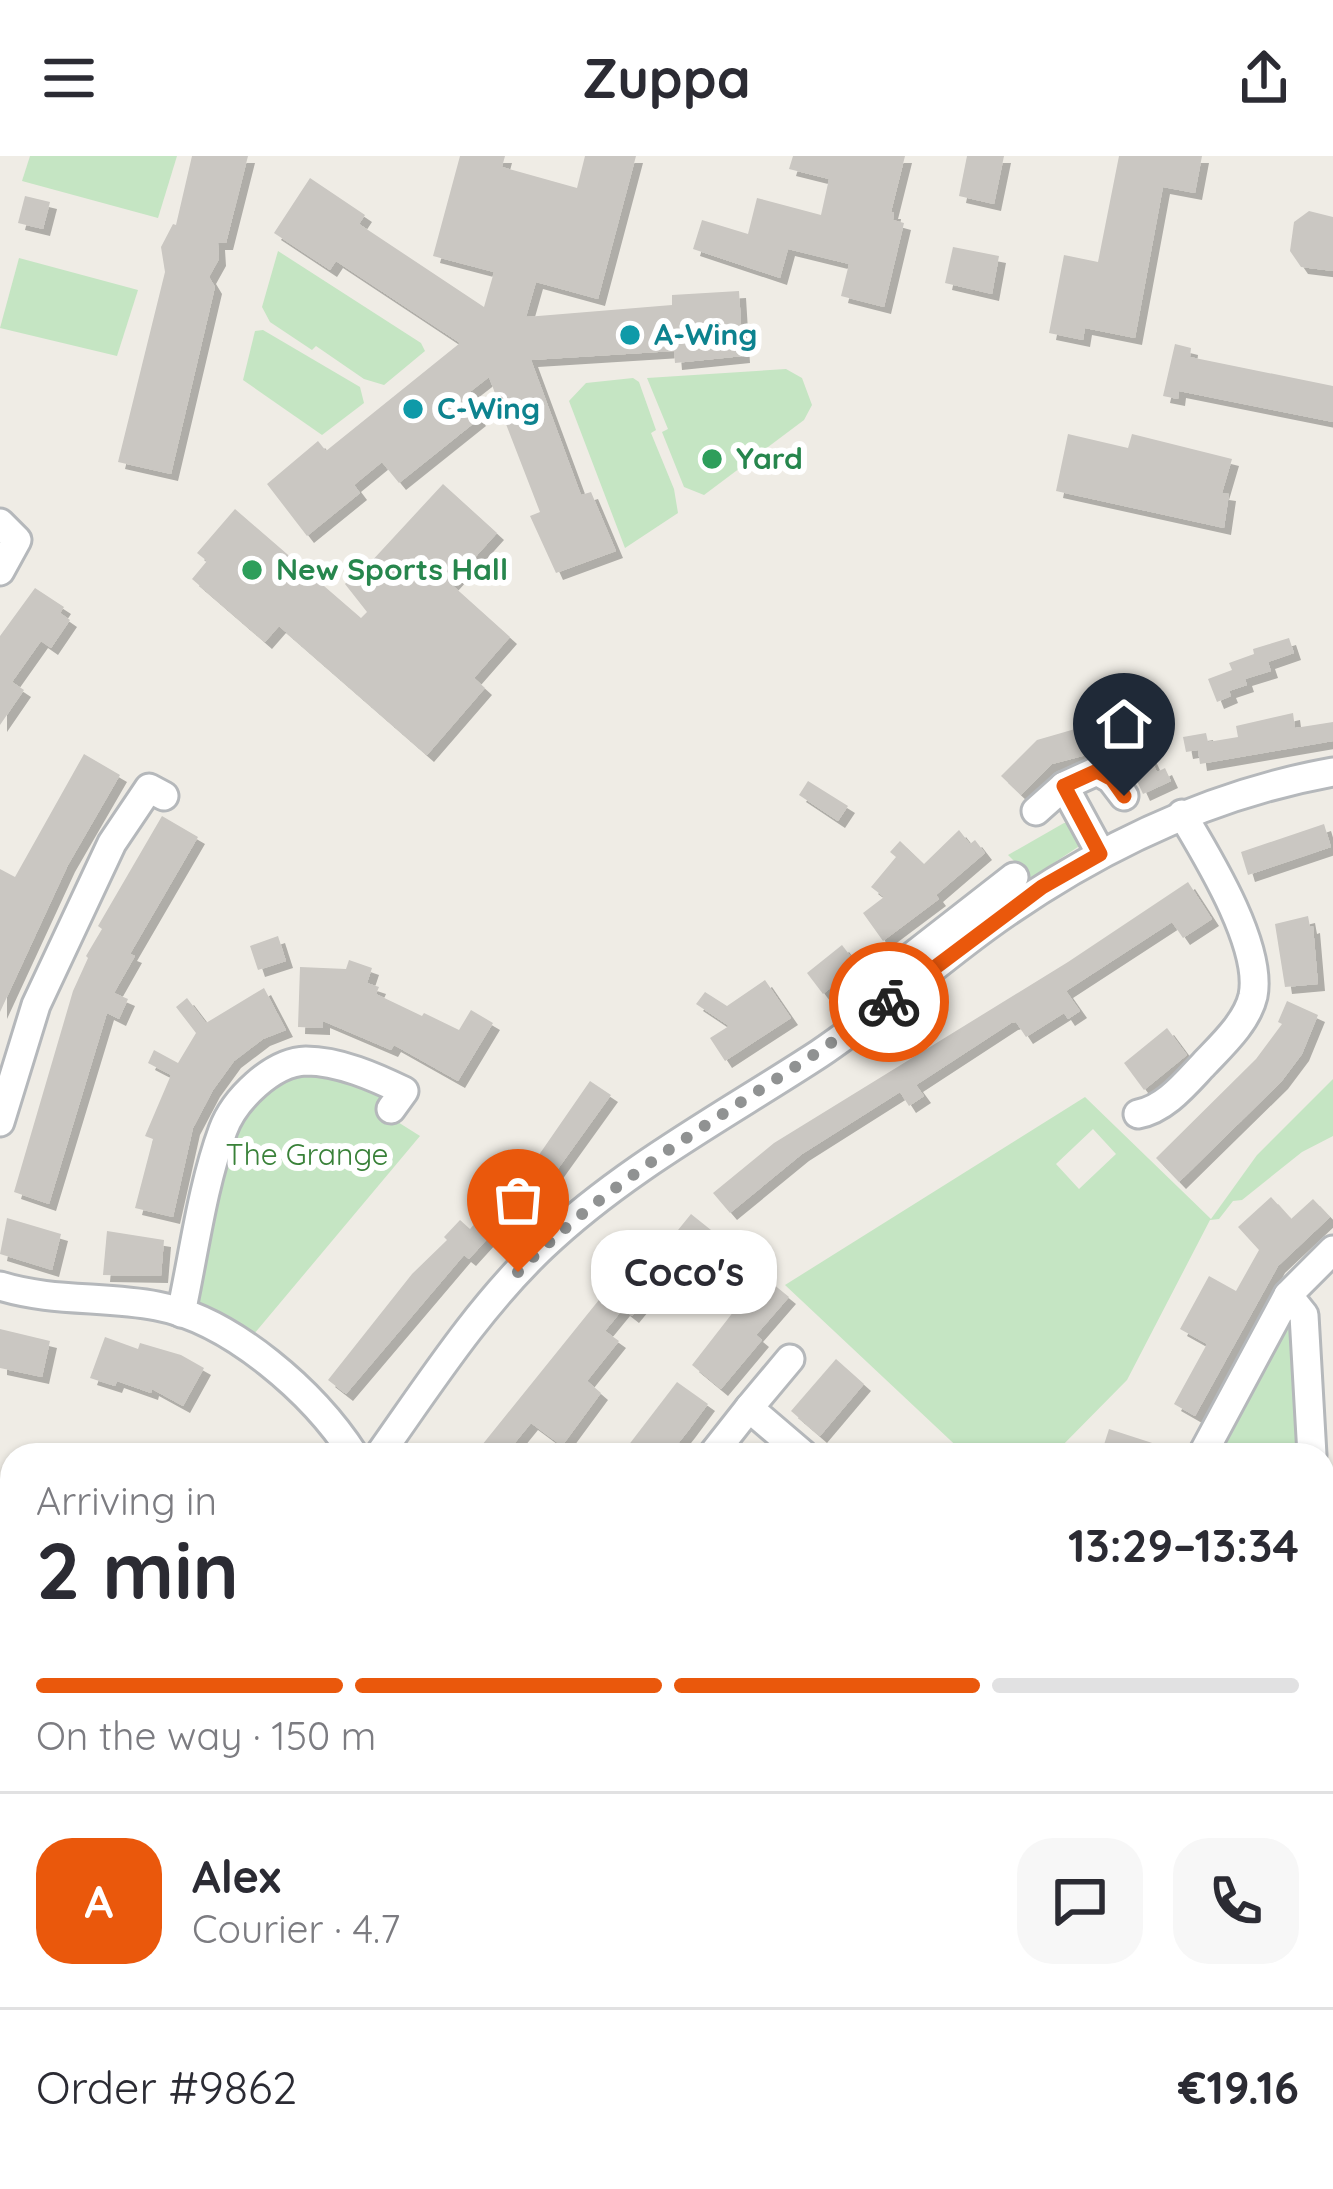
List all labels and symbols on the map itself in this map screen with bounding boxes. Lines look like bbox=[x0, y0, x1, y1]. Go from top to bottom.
place label: A-Wing bbox=[654, 315, 757, 353]
marker: A-Wing bbox=[617, 322, 643, 348]
place label: C-Wing bbox=[437, 389, 540, 427]
marker: C-Wing bbox=[400, 396, 426, 422]
place label: Yard bbox=[736, 439, 803, 477]
marker: Yard bbox=[699, 446, 725, 472]
place label: New Sports Hall bbox=[276, 550, 508, 588]
marker: New Sports Hall bbox=[239, 557, 265, 583]
pin bbox=[1073, 673, 1175, 796]
courier bbox=[829, 942, 949, 1062]
park label: The Grange bbox=[226, 1135, 388, 1173]
pin bbox=[467, 1149, 569, 1272]
callout: Coco's bbox=[590, 1230, 776, 1314]

